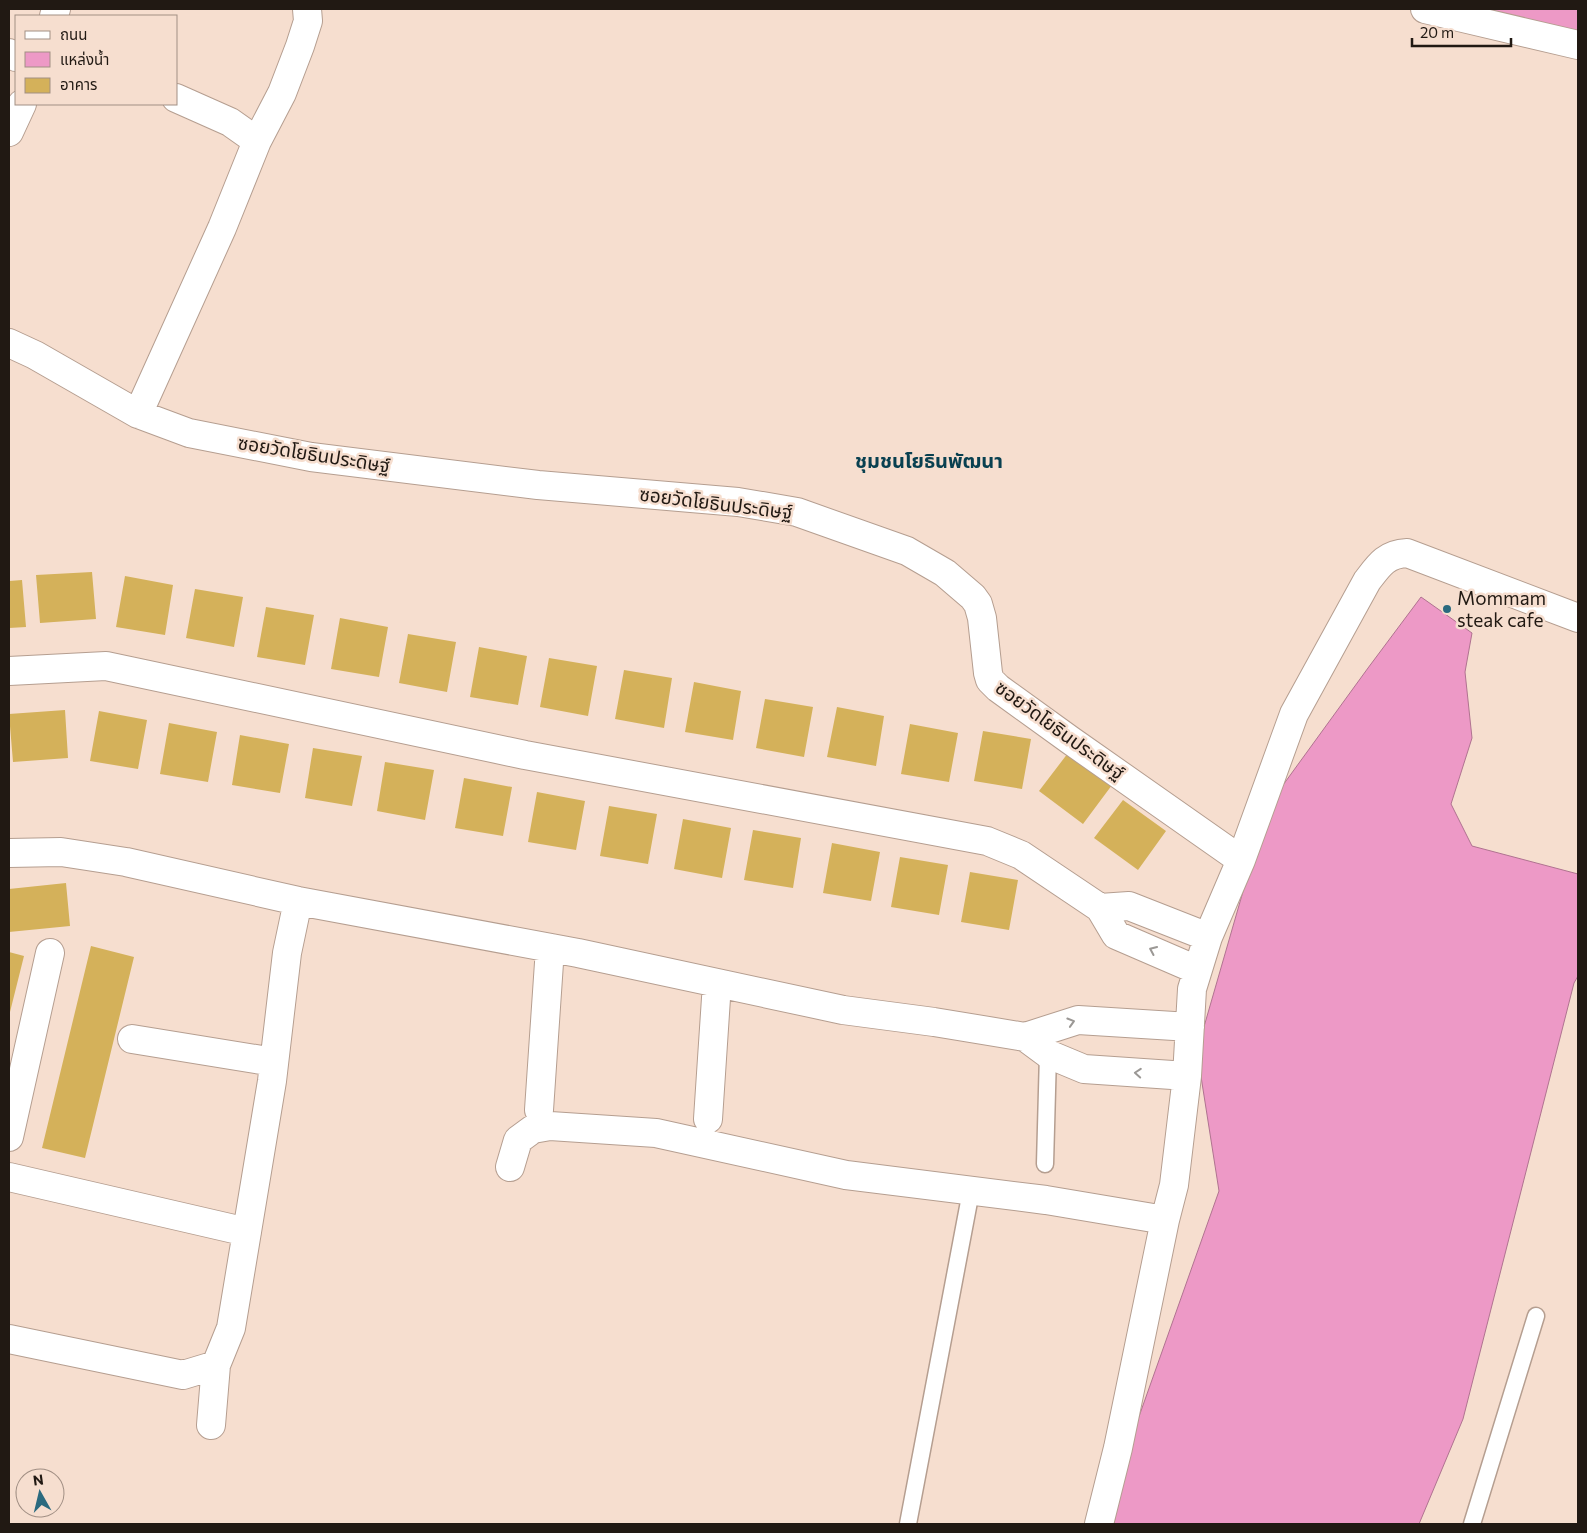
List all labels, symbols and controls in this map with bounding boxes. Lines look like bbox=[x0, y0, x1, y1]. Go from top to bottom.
legend bbox=[15, 15, 178, 105]
scale bar bbox=[1412, 15, 1511, 47]
text: 20 m bbox=[1420, 23, 1454, 41]
text: ถนน bbox=[60, 25, 87, 43]
text: แหล่งน้ำ bbox=[60, 49, 109, 68]
text: อาคาร bbox=[60, 75, 97, 93]
street label: ซอยวัดโยธินประดิษฐ์ bbox=[236, 430, 392, 477]
district label: ชุมชนโยธินพัฒนา bbox=[855, 448, 1003, 473]
street label: ซอยวัดโยธินประดิษฐ์ bbox=[638, 482, 794, 523]
place label: Mommam steak cafe bbox=[1457, 586, 1546, 631]
marker: Mommam steak cafe bbox=[1441, 603, 1453, 615]
street label: ซอยวัดโยธินประดิษฐ์ bbox=[991, 675, 1129, 784]
one-way arrow bbox=[1149, 946, 1158, 957]
one-way arrow bbox=[1067, 1018, 1075, 1028]
one-way arrow bbox=[1134, 1067, 1142, 1078]
north arrow bbox=[15, 1468, 65, 1518]
text: N bbox=[32, 1470, 45, 1489]

